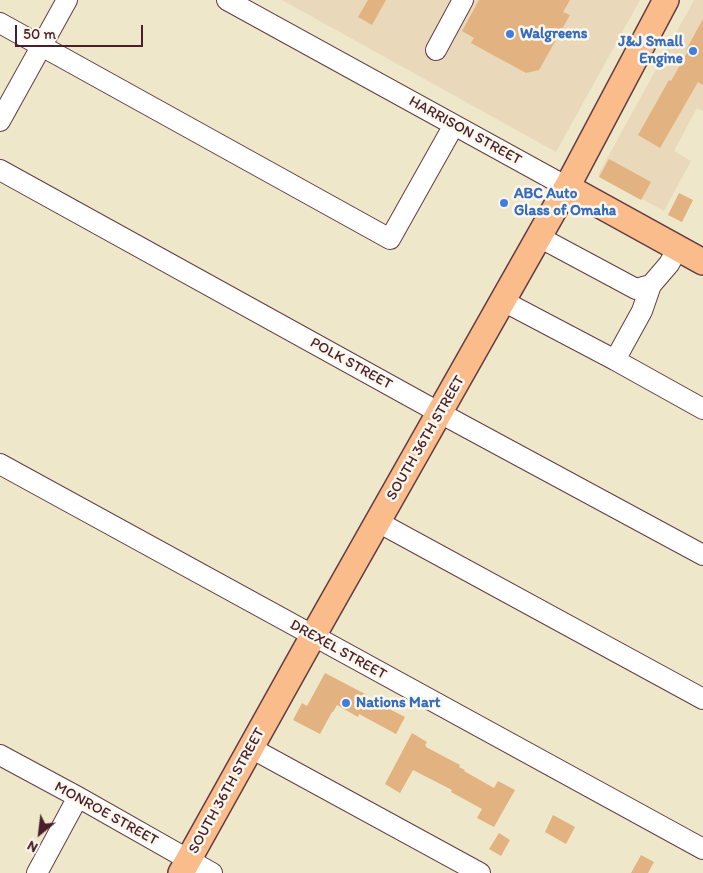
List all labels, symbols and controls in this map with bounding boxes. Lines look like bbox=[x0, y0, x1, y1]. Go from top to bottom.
scale bar bbox=[18, 15, 145, 47]
text: 50 m bbox=[23, 25, 56, 43]
place label: Walgreens bbox=[520, 25, 587, 43]
marker: Walgreens bbox=[504, 28, 516, 40]
place label: J&J Small Engine bbox=[618, 33, 683, 68]
marker: J&J Small Engine bbox=[687, 45, 699, 57]
street label: HARRISON STREET bbox=[405, 92, 525, 170]
place label: ABC Auto Glass of Omaha bbox=[514, 185, 616, 220]
marker: ABC Auto Glass of Omaha bbox=[498, 197, 510, 209]
street label: POLK STREET bbox=[307, 334, 395, 394]
street label: SOUTH 36TH STREET bbox=[383, 372, 469, 504]
street label: DREXEL STREET bbox=[287, 616, 389, 684]
place label: Nations Mart bbox=[356, 694, 440, 712]
marker: Nations Mart bbox=[340, 697, 352, 709]
street label: SOUTH 36TH STREET bbox=[185, 725, 269, 857]
street label: MONROE STREET bbox=[51, 778, 161, 850]
north arrow bbox=[15, 808, 65, 858]
text: N bbox=[24, 837, 41, 856]

